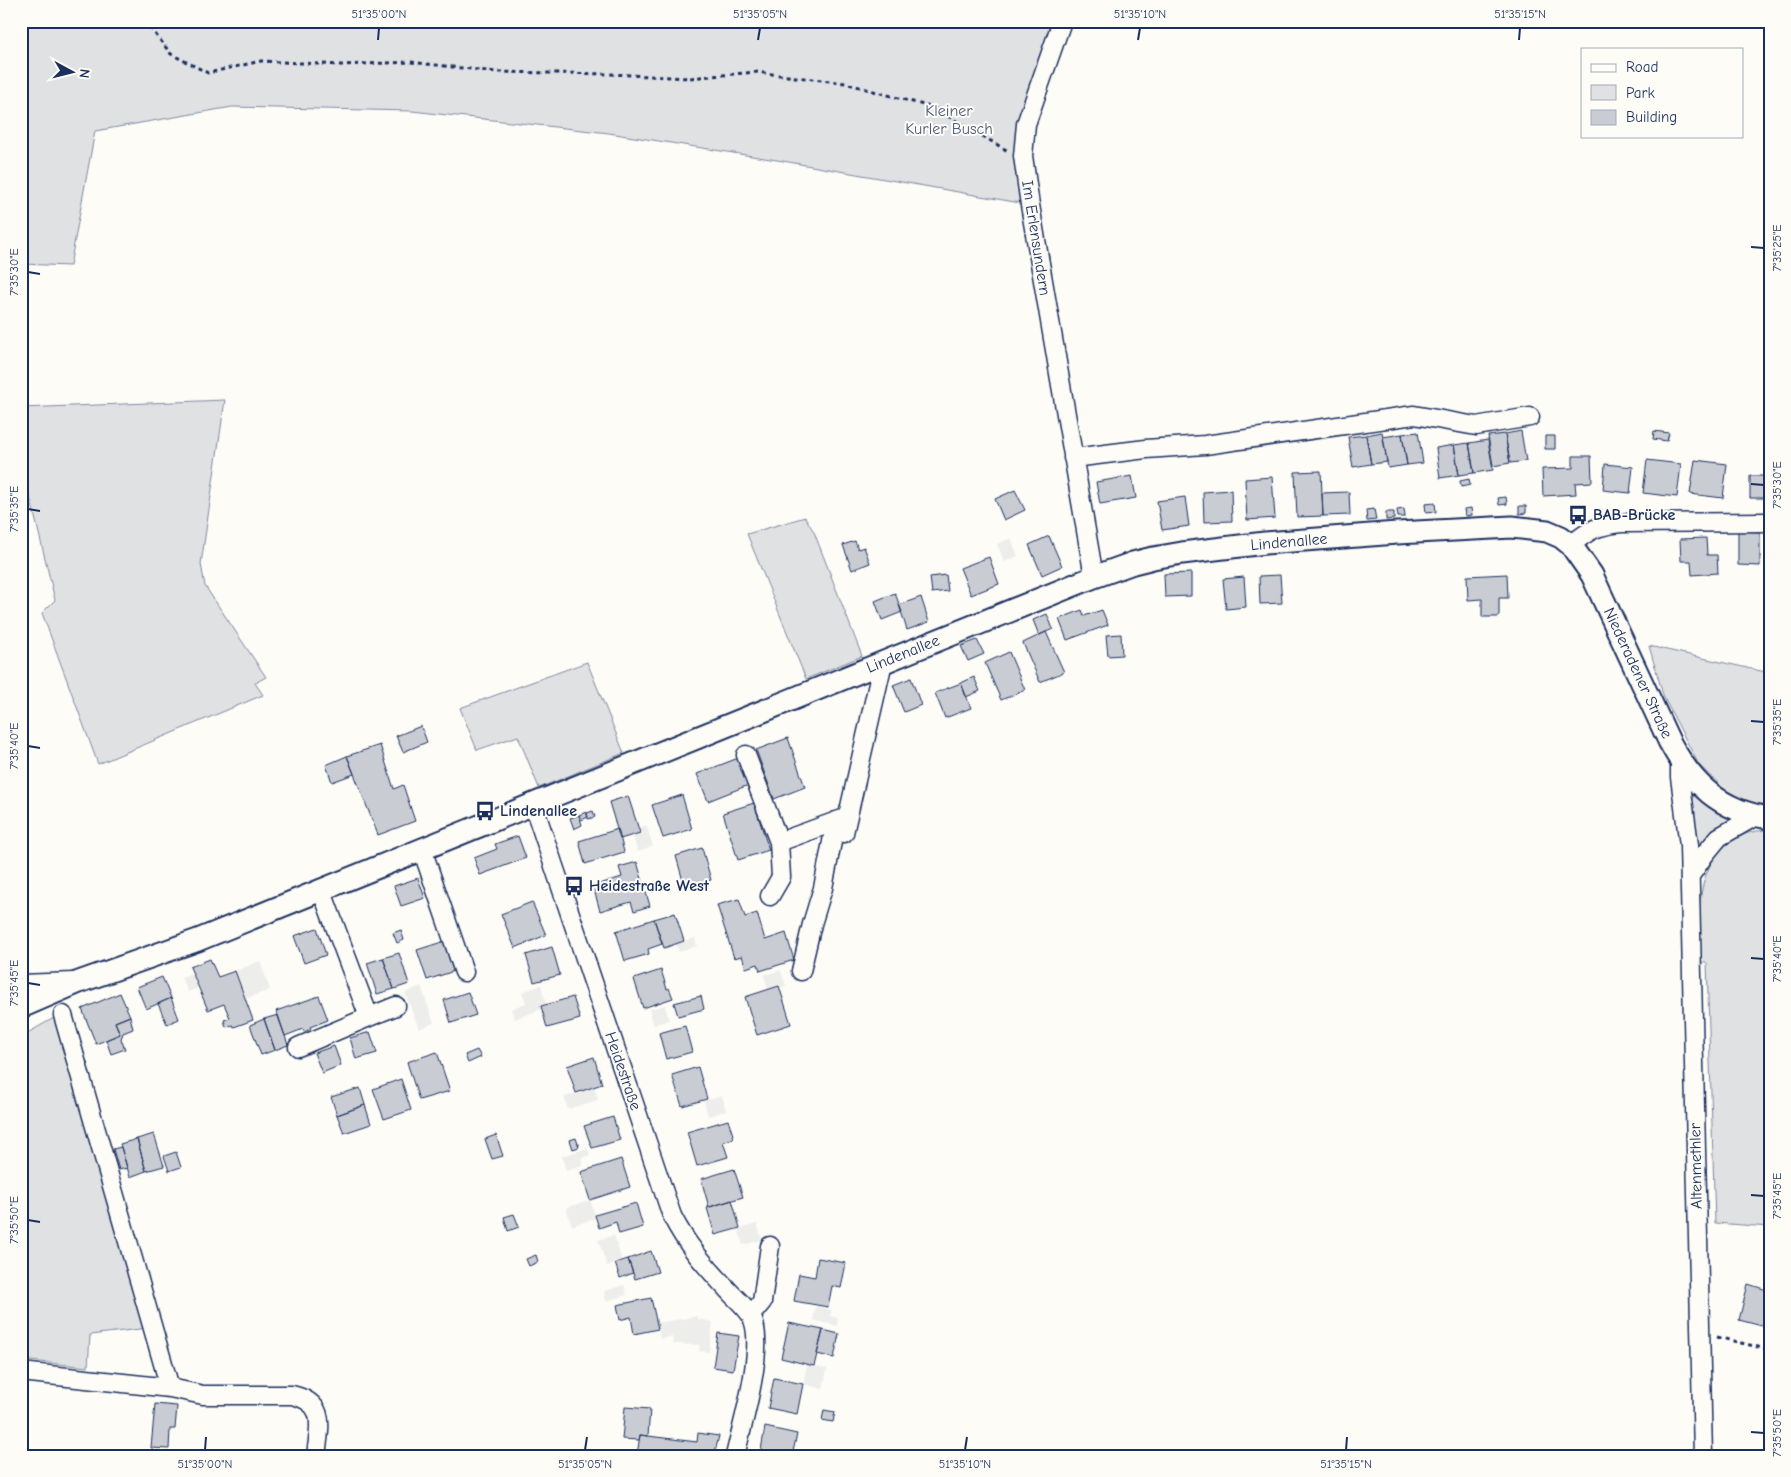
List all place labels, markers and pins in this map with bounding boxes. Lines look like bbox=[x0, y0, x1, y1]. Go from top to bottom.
bus stop icon: BAB-Brücke bbox=[1567, 504, 1589, 526]
place label: BAB-Brücke bbox=[1593, 506, 1676, 524]
bus stop icon: Lindenallee bbox=[474, 800, 496, 822]
place label: Lindenallee bbox=[500, 802, 577, 820]
bus stop icon: Heidestraße West bbox=[563, 875, 585, 897]
place label: Heidestraße West bbox=[589, 877, 710, 895]

